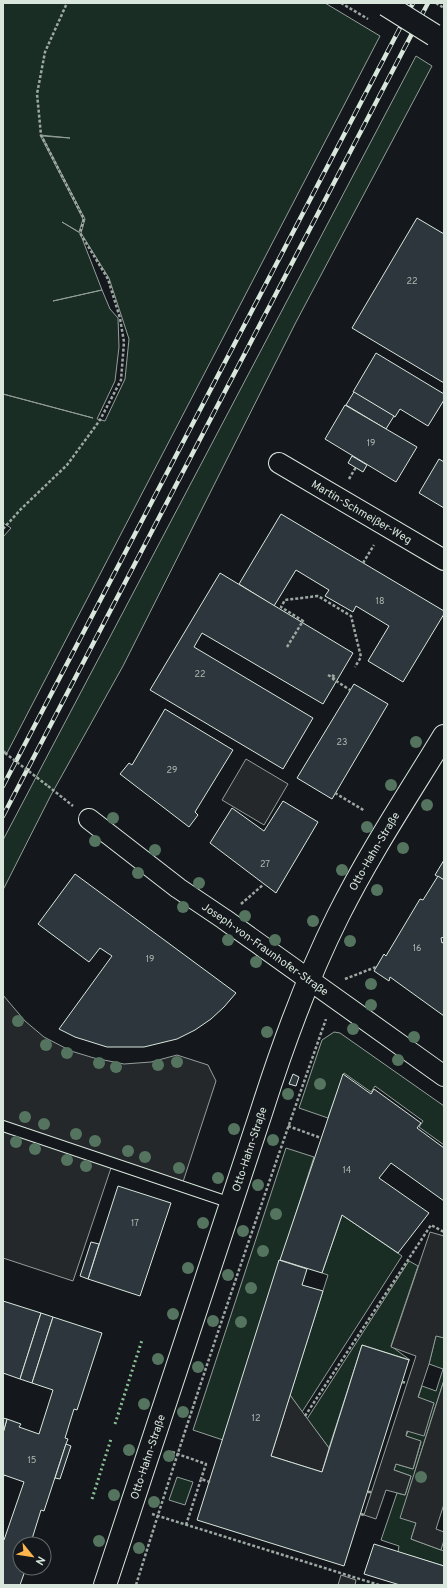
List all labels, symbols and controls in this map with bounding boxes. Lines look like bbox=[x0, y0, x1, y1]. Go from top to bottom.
house number: 22 bbox=[406, 276, 418, 287]
house number: 19 bbox=[367, 438, 375, 449]
street label: Martin-Schmeißer-Weg bbox=[308, 478, 414, 548]
house number: 18 bbox=[376, 596, 384, 607]
house number: 22 bbox=[194, 669, 206, 680]
house number: 23 bbox=[337, 737, 347, 748]
house number: 29 bbox=[167, 765, 177, 776]
street label: Otto-Hahn-Straße bbox=[347, 810, 403, 893]
house number: 27 bbox=[260, 859, 270, 870]
street label: Joseph-von-Fraunhofer-Straße bbox=[199, 900, 331, 999]
house number: 16 bbox=[413, 943, 421, 954]
house number: 19 bbox=[146, 954, 154, 965]
street label: Otto-Hahn-Straße bbox=[229, 1105, 271, 1194]
house number: 14 bbox=[343, 1165, 352, 1176]
house number: 17 bbox=[131, 1218, 139, 1229]
street label: Otto-Hahn-Straße bbox=[128, 1413, 169, 1501]
house number: 12 bbox=[252, 1413, 260, 1424]
house number: 15 bbox=[28, 1455, 36, 1466]
north arrow bbox=[12, 1536, 52, 1576]
text: N bbox=[32, 1554, 48, 1567]

